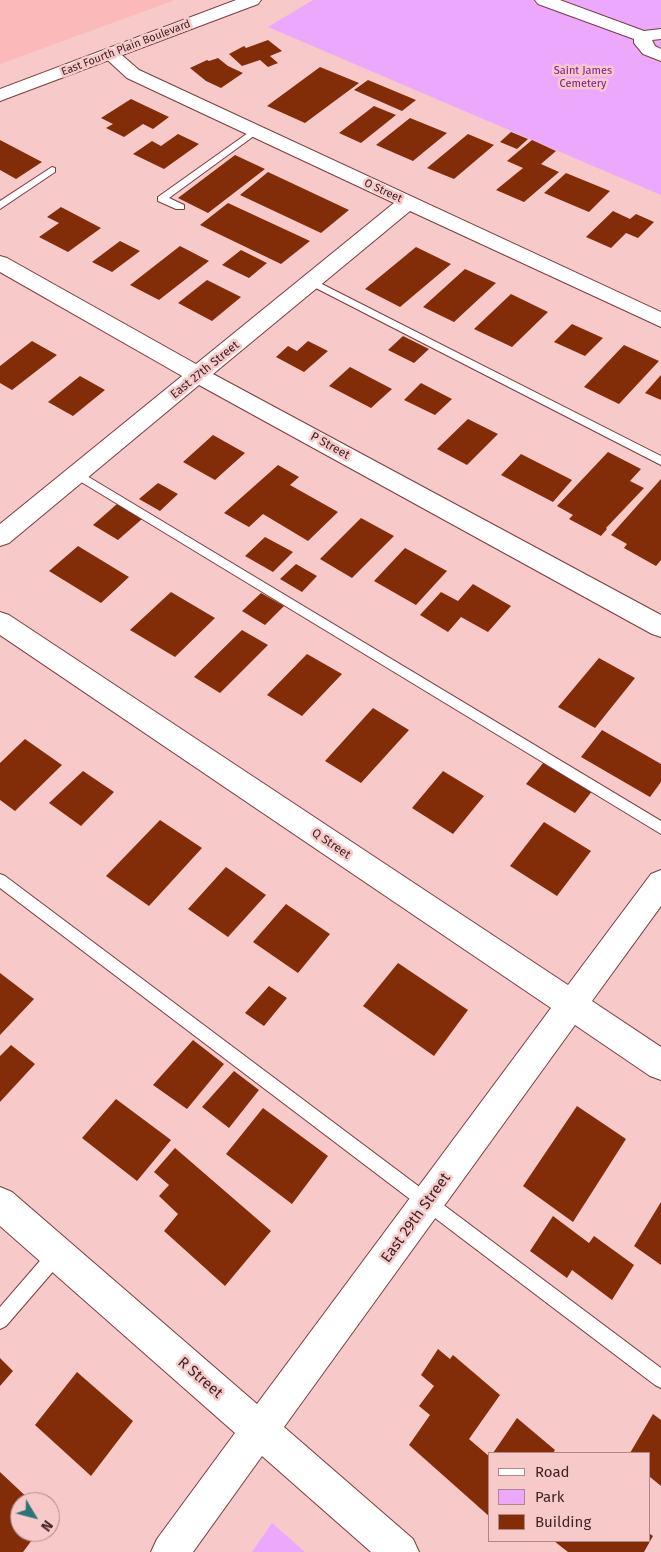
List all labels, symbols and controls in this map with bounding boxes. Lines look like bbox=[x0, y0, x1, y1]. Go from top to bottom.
street label: East Fourth Plain Boulevard bbox=[60, 17, 192, 79]
park label: Saint James Cemetery bbox=[554, 64, 612, 90]
street label: O Street bbox=[362, 176, 404, 206]
street label: East 27th Street bbox=[168, 338, 242, 402]
street label: P Street bbox=[308, 429, 352, 463]
street label: Q Street bbox=[309, 826, 353, 862]
street label: East 29th Street bbox=[377, 1170, 455, 1266]
street label: R Street bbox=[174, 1354, 226, 1402]
legend bbox=[488, 1452, 651, 1542]
text: Road bbox=[535, 1463, 570, 1481]
text: Park bbox=[535, 1488, 565, 1506]
north arrow bbox=[10, 1492, 60, 1542]
text: Building bbox=[535, 1513, 591, 1531]
text: N bbox=[37, 1517, 56, 1535]

